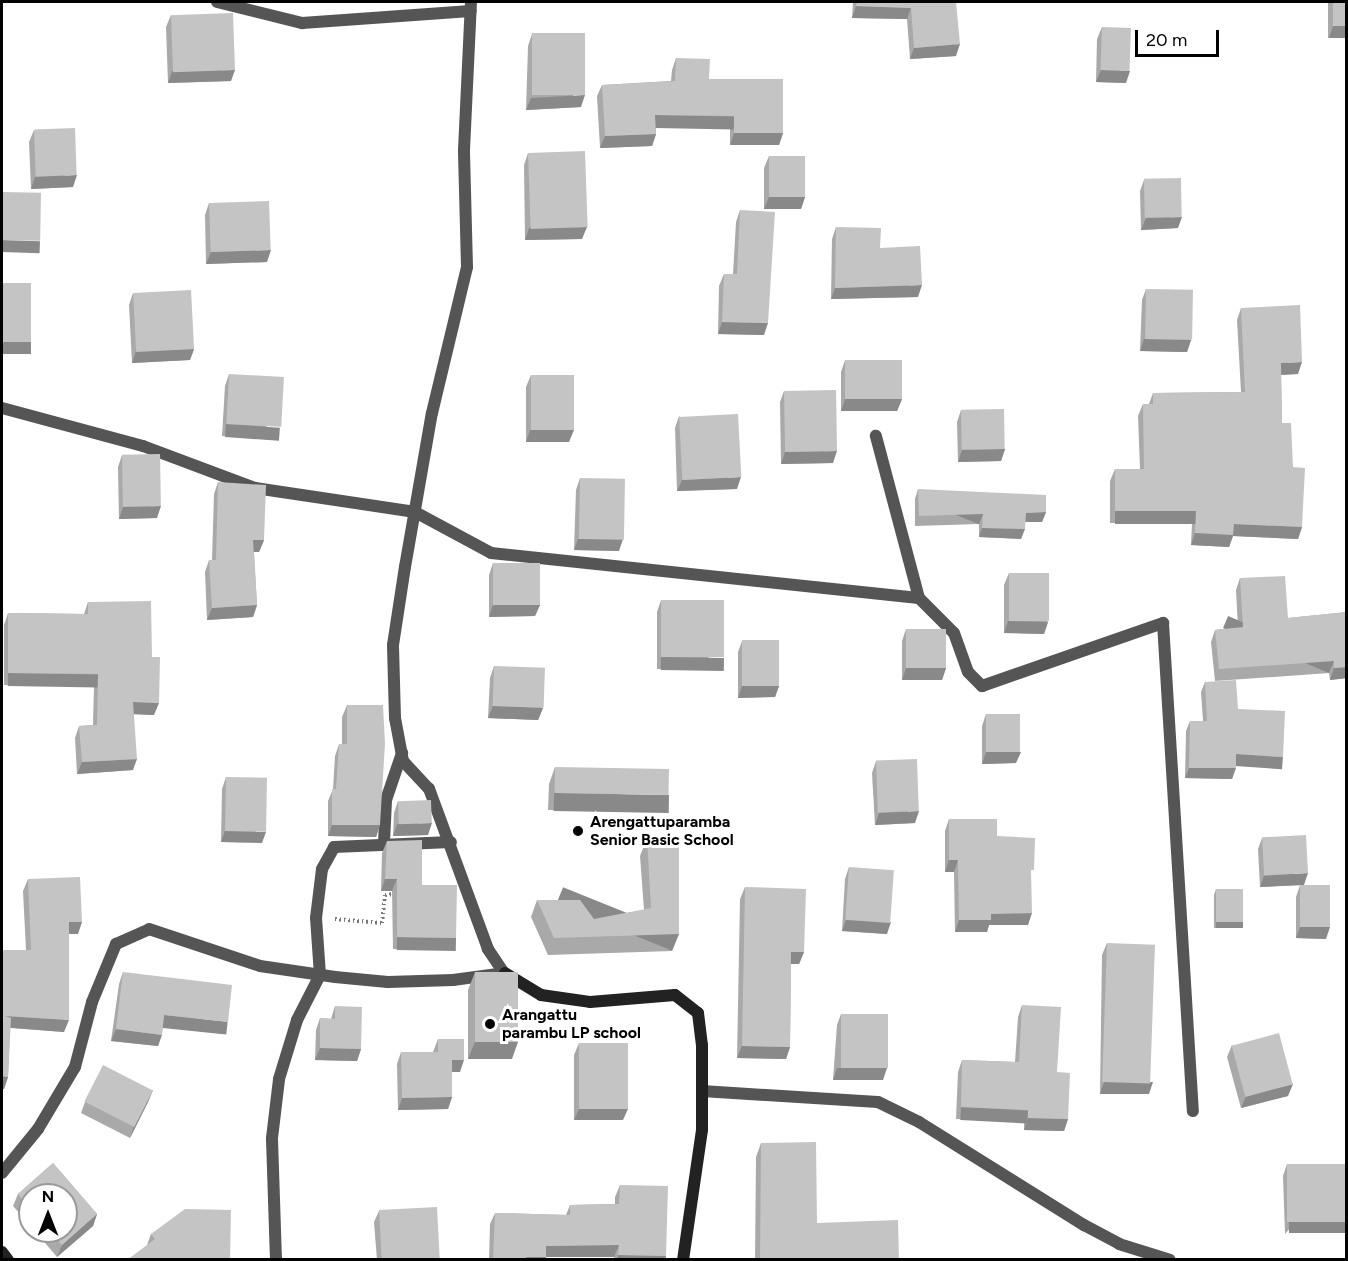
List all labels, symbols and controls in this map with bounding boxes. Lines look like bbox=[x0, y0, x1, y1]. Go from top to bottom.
scale bar bbox=[1138, 18, 1222, 56]
text: 20 m bbox=[1146, 29, 1187, 51]
place label: Arengattuparamba Senior Basic School bbox=[590, 812, 734, 850]
marker: Arengattuparamba Senior Basic School bbox=[571, 824, 585, 838]
place label: Arangattu parambu LP school bbox=[502, 1005, 641, 1043]
marker: Arangattu parambu LP school bbox=[483, 1017, 497, 1031]
north arrow bbox=[18, 1183, 78, 1243]
text: N bbox=[42, 1187, 54, 1206]

